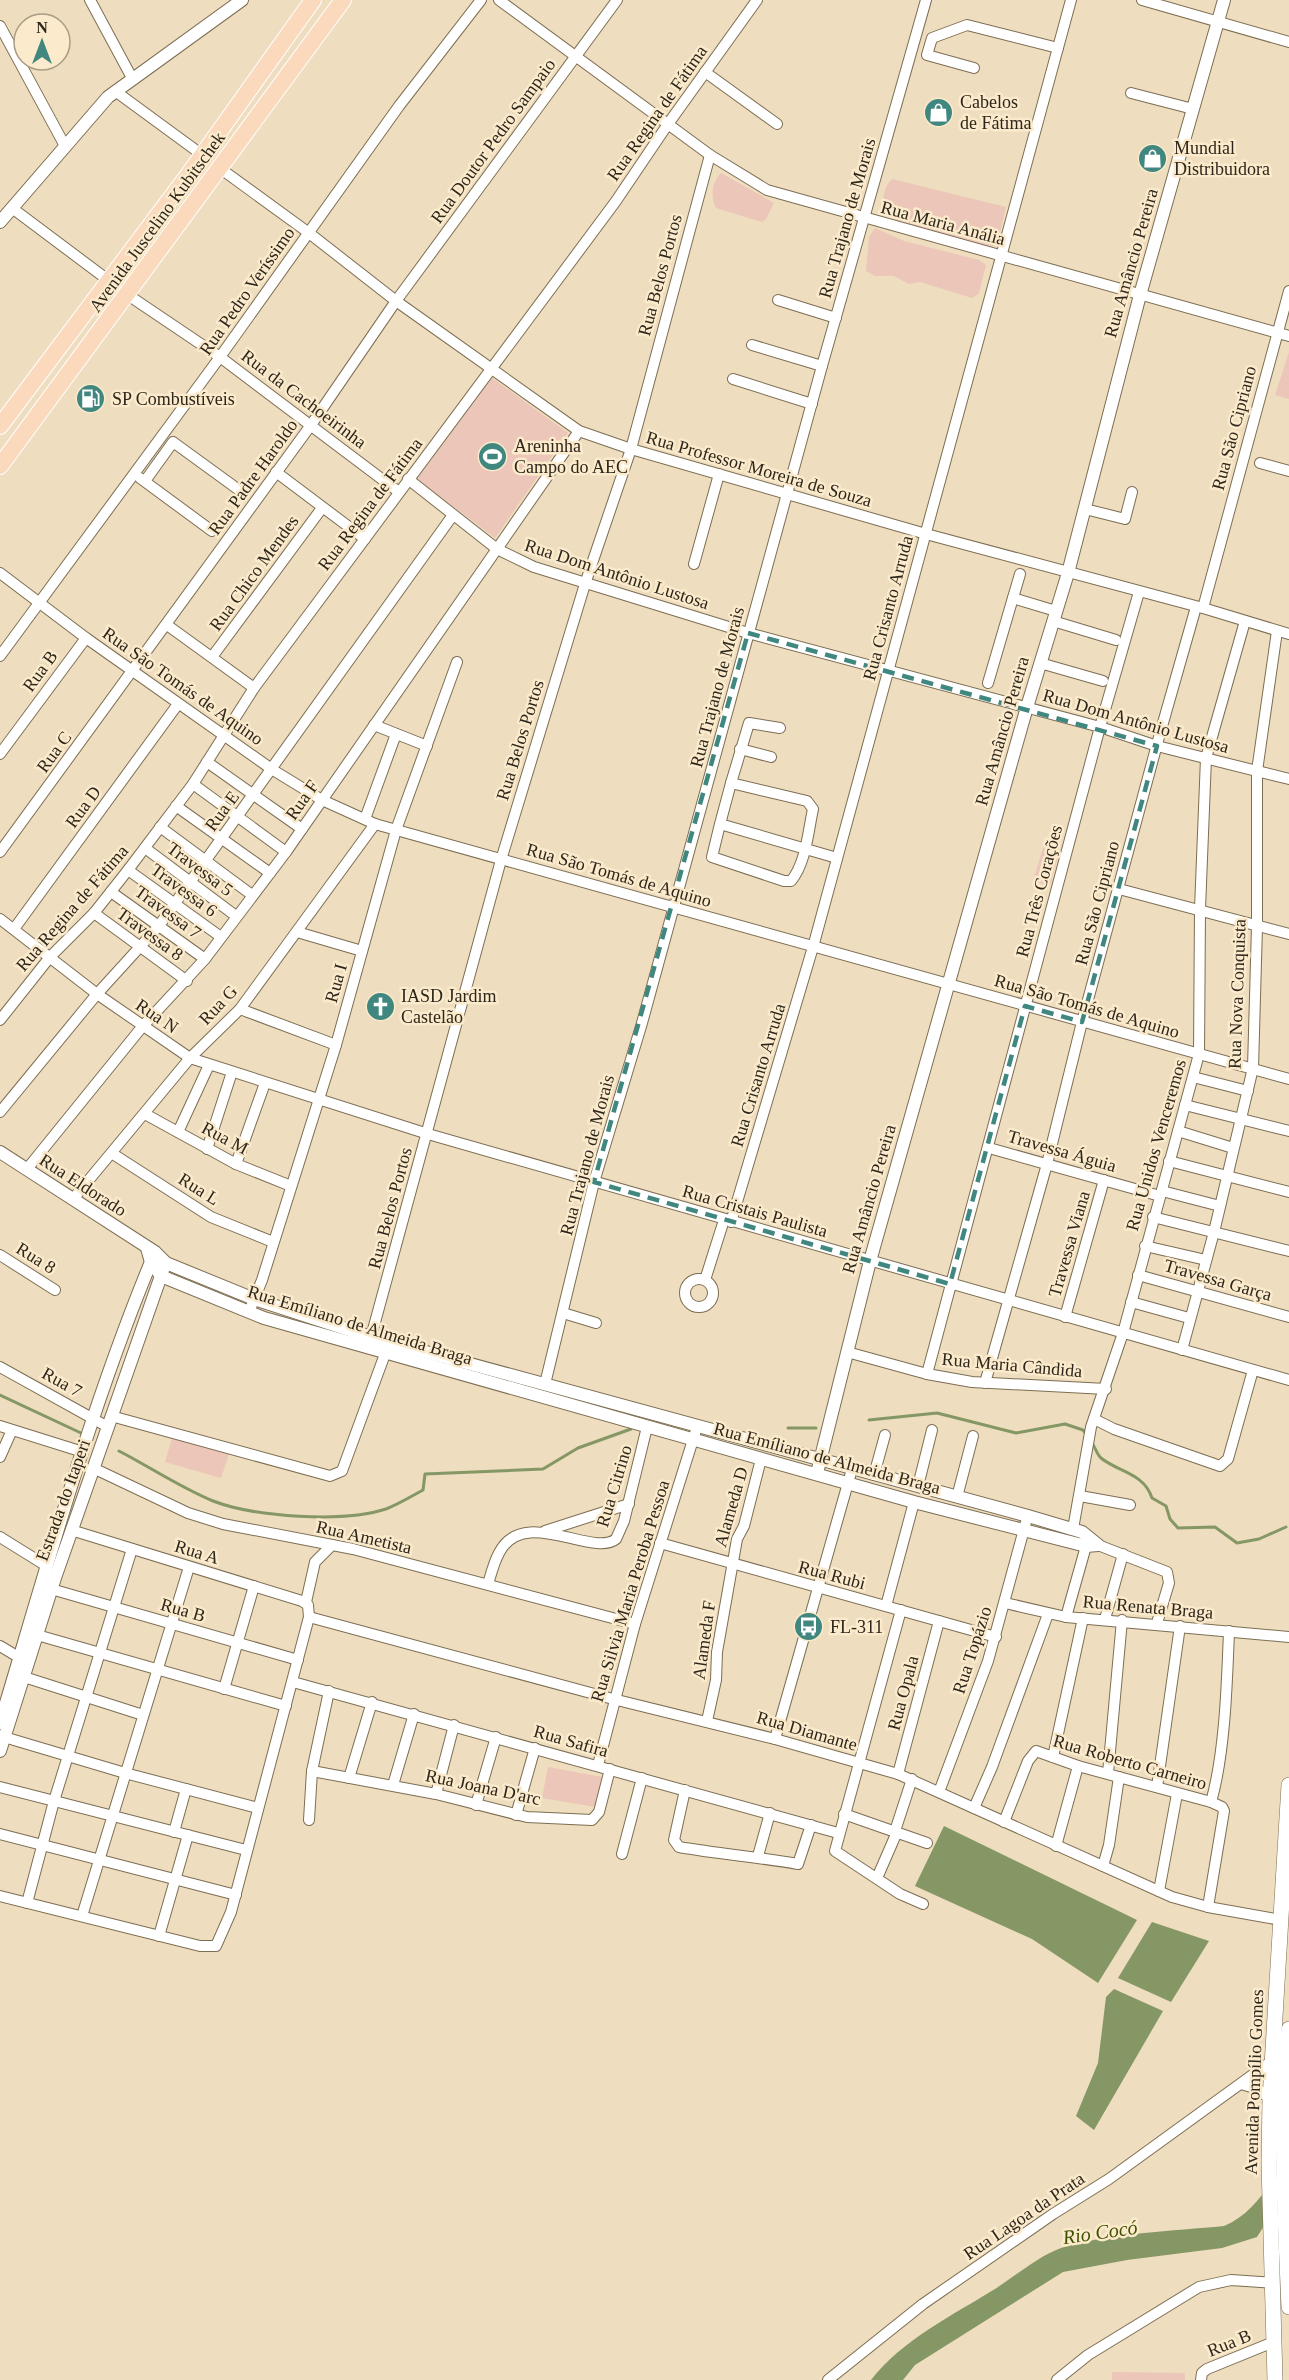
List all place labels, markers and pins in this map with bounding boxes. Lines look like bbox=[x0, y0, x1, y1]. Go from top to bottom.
place label: Cabelos de Fátima bbox=[960, 92, 1031, 133]
shop icon: Cabelos de Fátima bbox=[923, 96, 955, 128]
place label: Mundial Distribuidora bbox=[1174, 138, 1270, 179]
shop icon: Mundial Distribuidora bbox=[1137, 142, 1169, 174]
fuel station icon: SP Combustíveis bbox=[75, 383, 107, 415]
place label: SP Combustíveis bbox=[112, 389, 235, 409]
place label: Areninha Campo do AEC bbox=[514, 436, 628, 477]
sports icon: Areninha Campo do AEC bbox=[477, 440, 509, 472]
place label: IASD Jardim Castelão bbox=[401, 986, 497, 1027]
church icon: IASD Jardim Castelão bbox=[364, 990, 396, 1022]
bus stop icon: FL-311 bbox=[793, 1611, 825, 1643]
place label: FL-311 bbox=[830, 1617, 883, 1637]

